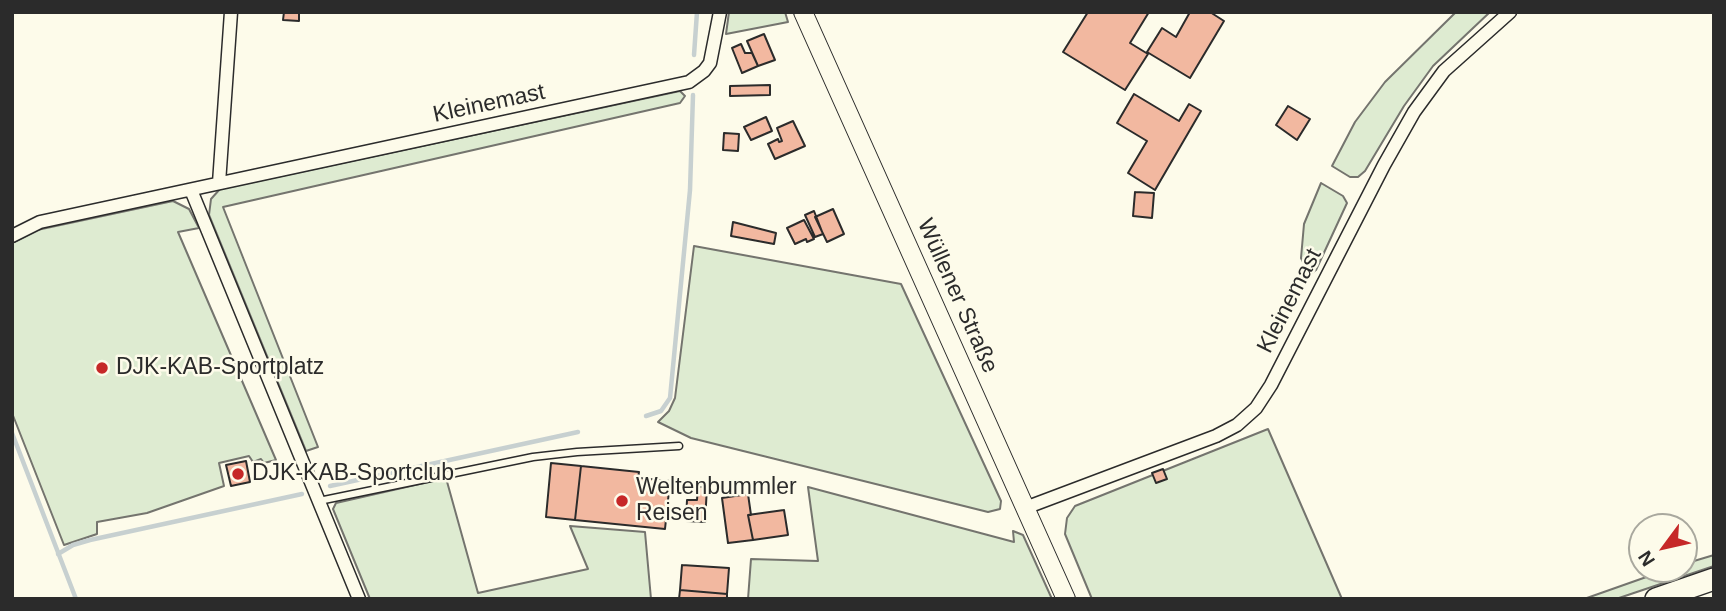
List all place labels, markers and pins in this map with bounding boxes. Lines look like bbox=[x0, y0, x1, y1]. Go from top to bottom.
place label: DJK-KAB-Sportplatz bbox=[116, 354, 324, 382]
marker: DJK-KAB-Sportplatz bbox=[94, 360, 110, 376]
place label: DJK-KAB-Sportclub bbox=[252, 460, 454, 488]
marker: DJK-KAB-Sportclub bbox=[230, 466, 246, 482]
place label: Weltenbummler Reisen bbox=[636, 474, 797, 528]
marker: Weltenbummler Reisen bbox=[614, 493, 630, 509]

